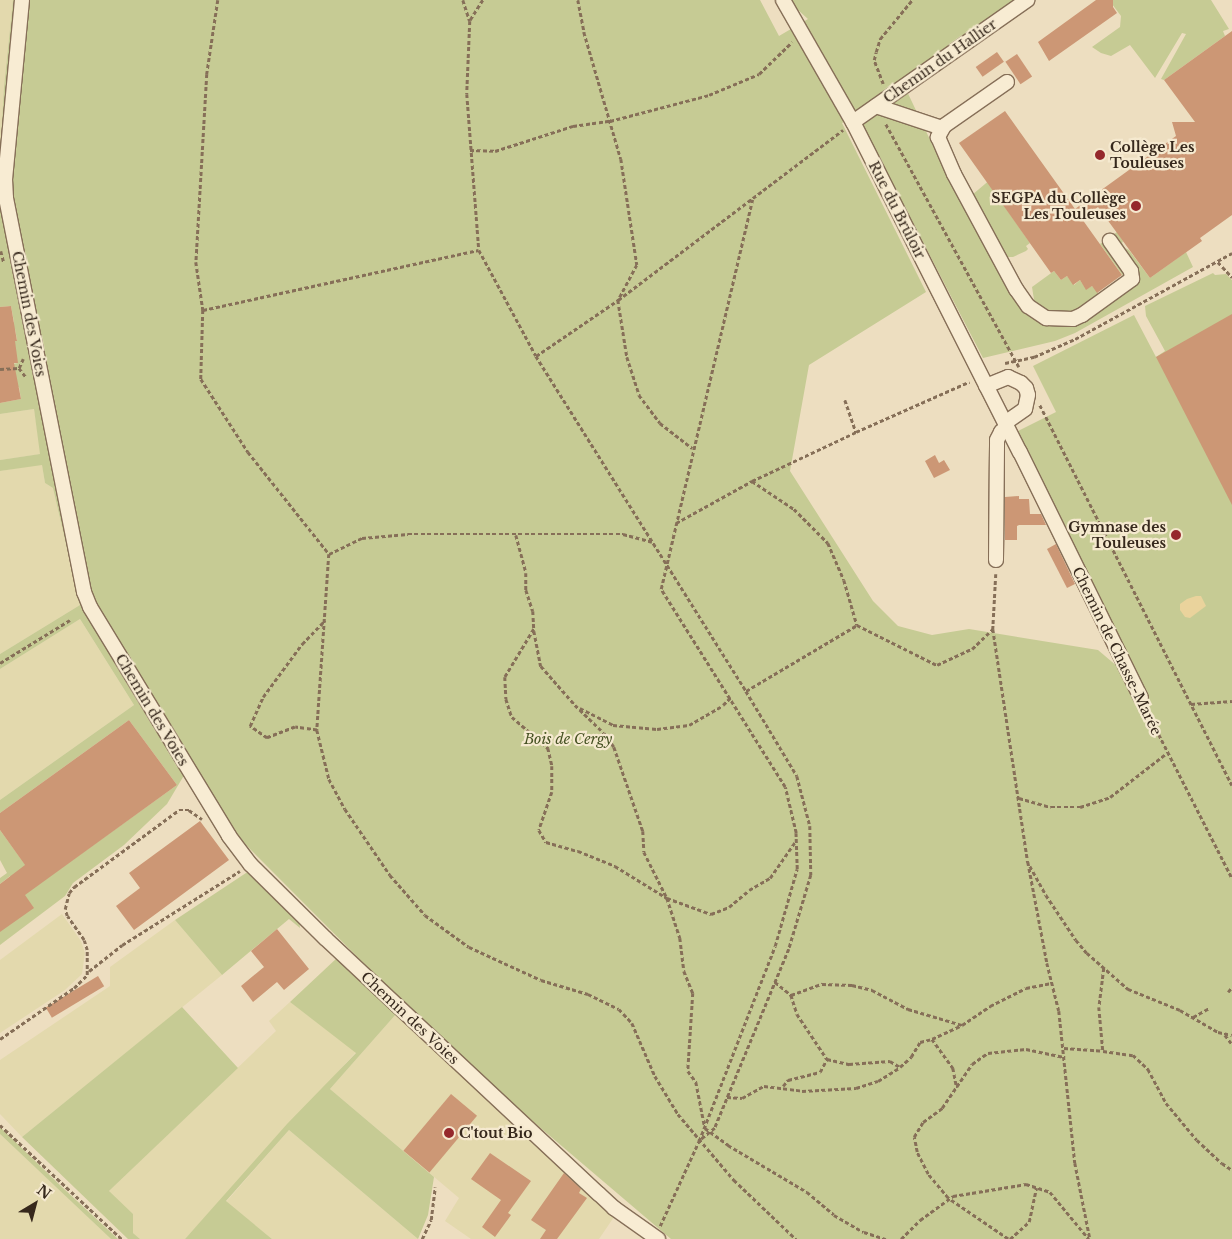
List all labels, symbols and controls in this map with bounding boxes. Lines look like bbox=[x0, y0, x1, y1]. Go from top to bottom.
street label: Chemin du Hallier bbox=[880, 16, 1000, 106]
place label: Collège Les Touleuses bbox=[1110, 139, 1195, 172]
marker: Collège Les Touleuses bbox=[1094, 149, 1106, 161]
street label: Rue du Brûloir bbox=[865, 158, 929, 262]
place label: SEGPA du Collège Les Touleuses bbox=[991, 190, 1126, 222]
marker: SEGPA du Collège Les Touleuses bbox=[1130, 200, 1142, 212]
street label: Chemin des Voies bbox=[9, 249, 49, 379]
place label: Gymnase des Touleuses bbox=[1068, 519, 1166, 552]
marker: Gymnase des Touleuses bbox=[1170, 529, 1182, 541]
street label: Chemin de Chasse-Marée bbox=[1069, 564, 1165, 738]
street label: Chemin des Voies bbox=[112, 651, 192, 769]
park label: Bois de Cergy bbox=[524, 731, 612, 747]
street label: Chemin des Voies bbox=[357, 968, 463, 1068]
place label: C'tout Bio bbox=[459, 1125, 533, 1141]
marker: C'tout Bio bbox=[443, 1127, 455, 1139]
north arrow bbox=[10, 1179, 60, 1229]
text: N bbox=[33, 1181, 55, 1203]

